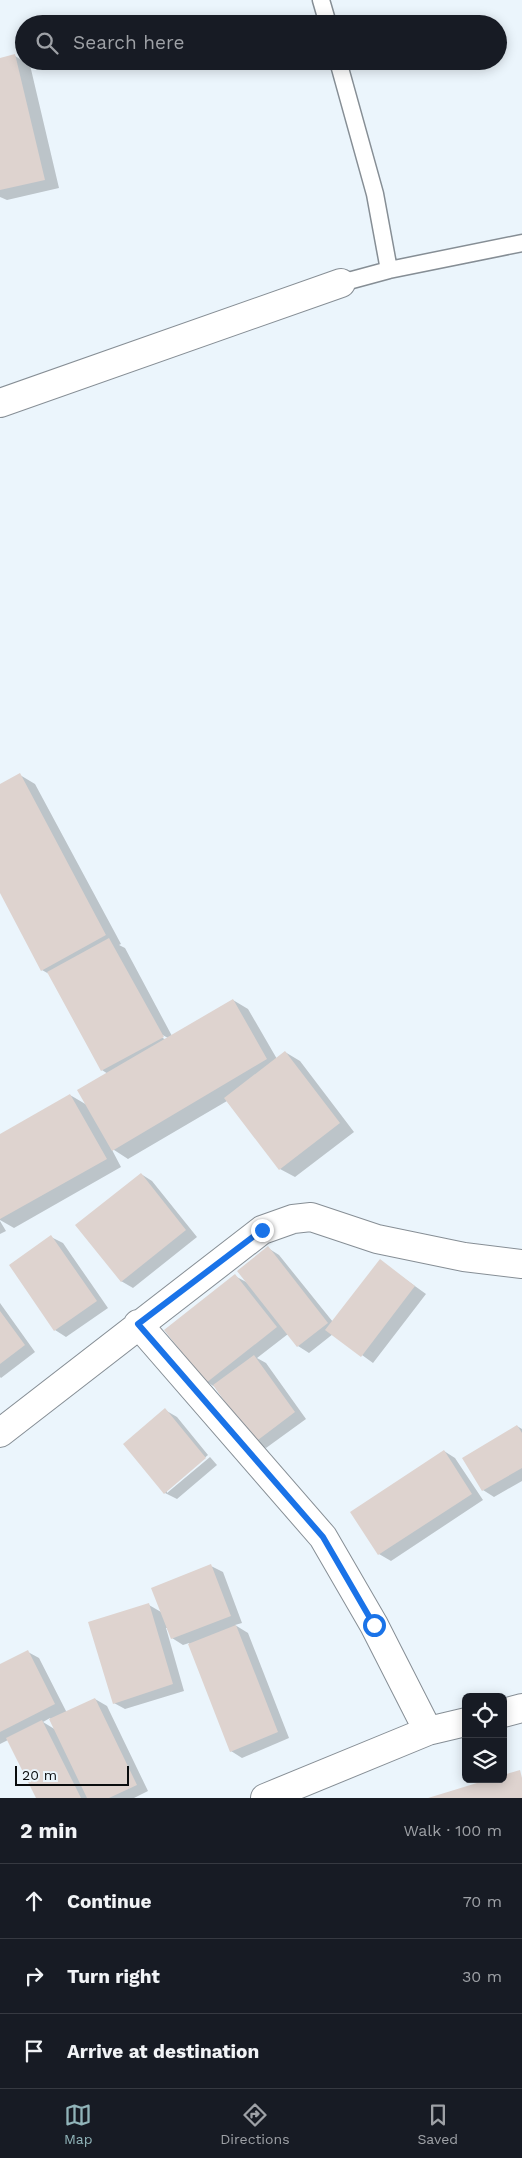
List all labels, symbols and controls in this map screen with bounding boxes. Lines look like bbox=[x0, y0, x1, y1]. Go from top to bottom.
search box bbox=[15, 15, 507, 70]
icon: search bbox=[33, 29, 61, 57]
text: Search here bbox=[73, 31, 184, 54]
route end bbox=[251, 1219, 274, 1242]
route start bbox=[363, 1614, 386, 1637]
map controls bbox=[462, 1693, 507, 1783]
button: locate bbox=[462, 1693, 507, 1738]
button: layers bbox=[462, 1738, 507, 1783]
scale bar bbox=[15, 1763, 129, 1786]
text: 20 m bbox=[22, 1767, 57, 1783]
text: 2 min bbox=[20, 1818, 77, 1843]
text: Walk · 100 m bbox=[404, 1821, 502, 1840]
icon: ahead bbox=[20, 1887, 48, 1915]
text: Continue bbox=[67, 1890, 151, 1913]
text: 70 m bbox=[463, 1892, 502, 1911]
icon: right bbox=[20, 1962, 48, 1990]
text: Turn right bbox=[67, 1965, 160, 1988]
text: 30 m bbox=[462, 1967, 502, 1986]
icon: arrive bbox=[20, 2037, 48, 2065]
text: Arrive at destination bbox=[67, 2040, 259, 2063]
tab: Map bbox=[64, 2101, 93, 2147]
tab: Directions bbox=[220, 2101, 290, 2147]
tab: Saved bbox=[417, 2101, 458, 2147]

